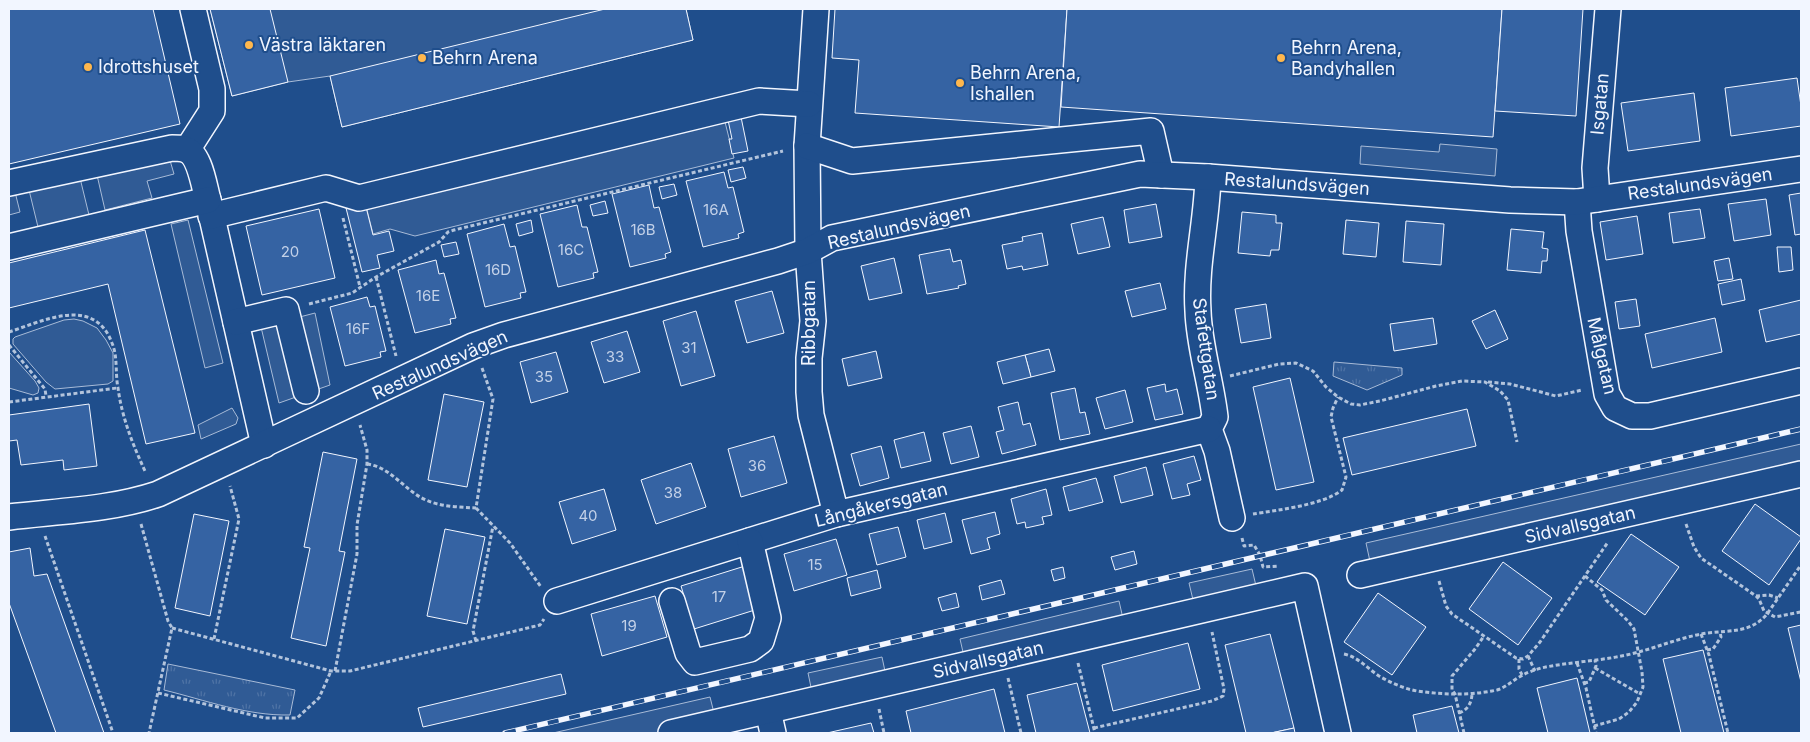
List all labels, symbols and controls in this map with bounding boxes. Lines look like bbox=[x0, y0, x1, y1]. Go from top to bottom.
place label: Västra läktaren bbox=[259, 34, 386, 55]
place label: Behrn Arena, Bandyhallen bbox=[1291, 37, 1402, 79]
marker: Västra läktaren bbox=[243, 39, 255, 51]
place label: Behrn Arena bbox=[432, 47, 538, 68]
marker: Behrn Arena bbox=[416, 52, 428, 64]
marker: Behrn Arena, Bandyhallen bbox=[1275, 52, 1287, 64]
place label: Idrottshuset bbox=[98, 56, 199, 77]
marker: Idrottshuset bbox=[82, 61, 94, 73]
place label: Behrn Arena, Ishallen bbox=[970, 62, 1081, 104]
street label: Isgatan bbox=[1586, 72, 1613, 136]
marker: Behrn Arena, Ishallen bbox=[954, 77, 966, 89]
street label: Restalundsvägen bbox=[1626, 163, 1774, 204]
street label: Restalundsvägen bbox=[1224, 168, 1371, 199]
house number: 16A bbox=[703, 200, 729, 219]
street label: Restalundsvägen bbox=[825, 200, 972, 253]
house number: 16B bbox=[630, 220, 656, 239]
house number: 16C bbox=[558, 240, 584, 259]
house number: 20 bbox=[281, 242, 299, 261]
house number: 16D bbox=[485, 260, 511, 279]
street label: Ribbgatan bbox=[798, 280, 819, 366]
house number: 16E bbox=[416, 286, 440, 305]
street label: Stafettgatan bbox=[1189, 296, 1224, 402]
street label: Målgatan bbox=[1583, 315, 1622, 397]
house number: 16F bbox=[346, 319, 370, 338]
street label: Restalundsvägen bbox=[369, 325, 511, 404]
house number: 31 bbox=[681, 338, 697, 357]
house number: 33 bbox=[606, 347, 624, 366]
house number: 35 bbox=[535, 367, 553, 386]
house number: 36 bbox=[748, 456, 766, 475]
street label: Långåkersgatan bbox=[812, 478, 949, 531]
house number: 38 bbox=[664, 483, 682, 502]
street label: Sidvallsgatan bbox=[1522, 502, 1637, 547]
house number: 40 bbox=[578, 506, 598, 525]
house number: 15 bbox=[807, 555, 823, 574]
house number: 17 bbox=[712, 587, 726, 606]
house number: 19 bbox=[621, 616, 637, 635]
street label: Sidvallsgatan bbox=[930, 637, 1045, 682]

